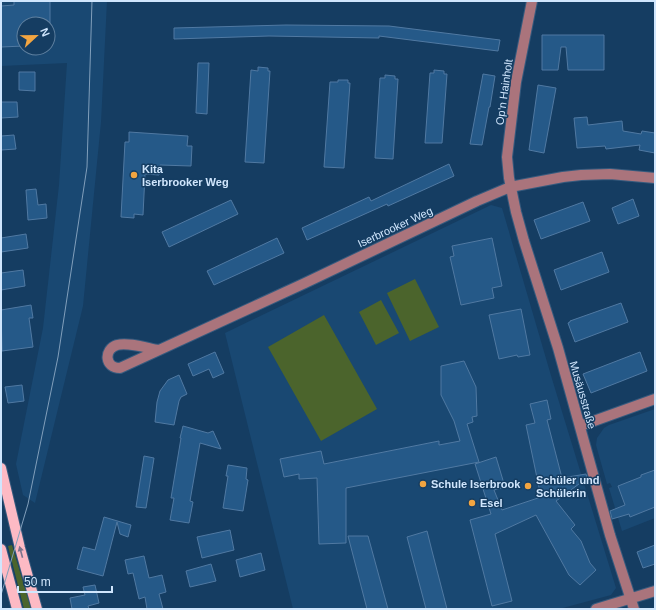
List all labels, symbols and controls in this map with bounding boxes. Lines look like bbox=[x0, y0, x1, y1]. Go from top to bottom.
north arrow bbox=[16, 16, 56, 56]
text: N bbox=[38, 26, 52, 38]
street label: Op'n Hainholt bbox=[493, 58, 515, 126]
place label: Kita Iserbrooker Weg bbox=[142, 163, 229, 188]
marker: Kita Iserbrooker Weg bbox=[129, 170, 139, 180]
street label: Iserbrooker Weg bbox=[356, 204, 434, 250]
street label: Musäusstraße bbox=[568, 360, 598, 430]
place label: Schüler und Schülerin bbox=[536, 474, 600, 499]
place label: Schule Iserbrook bbox=[431, 478, 521, 490]
marker: Schule Iserbrook bbox=[418, 479, 428, 489]
marker: Schüler und Schülerin bbox=[523, 481, 533, 491]
place label: Esel bbox=[480, 497, 503, 509]
marker: Esel bbox=[467, 498, 477, 508]
one-way arrow bbox=[18, 546, 24, 558]
scale bar bbox=[18, 568, 112, 594]
text: 50 m bbox=[24, 575, 51, 589]

